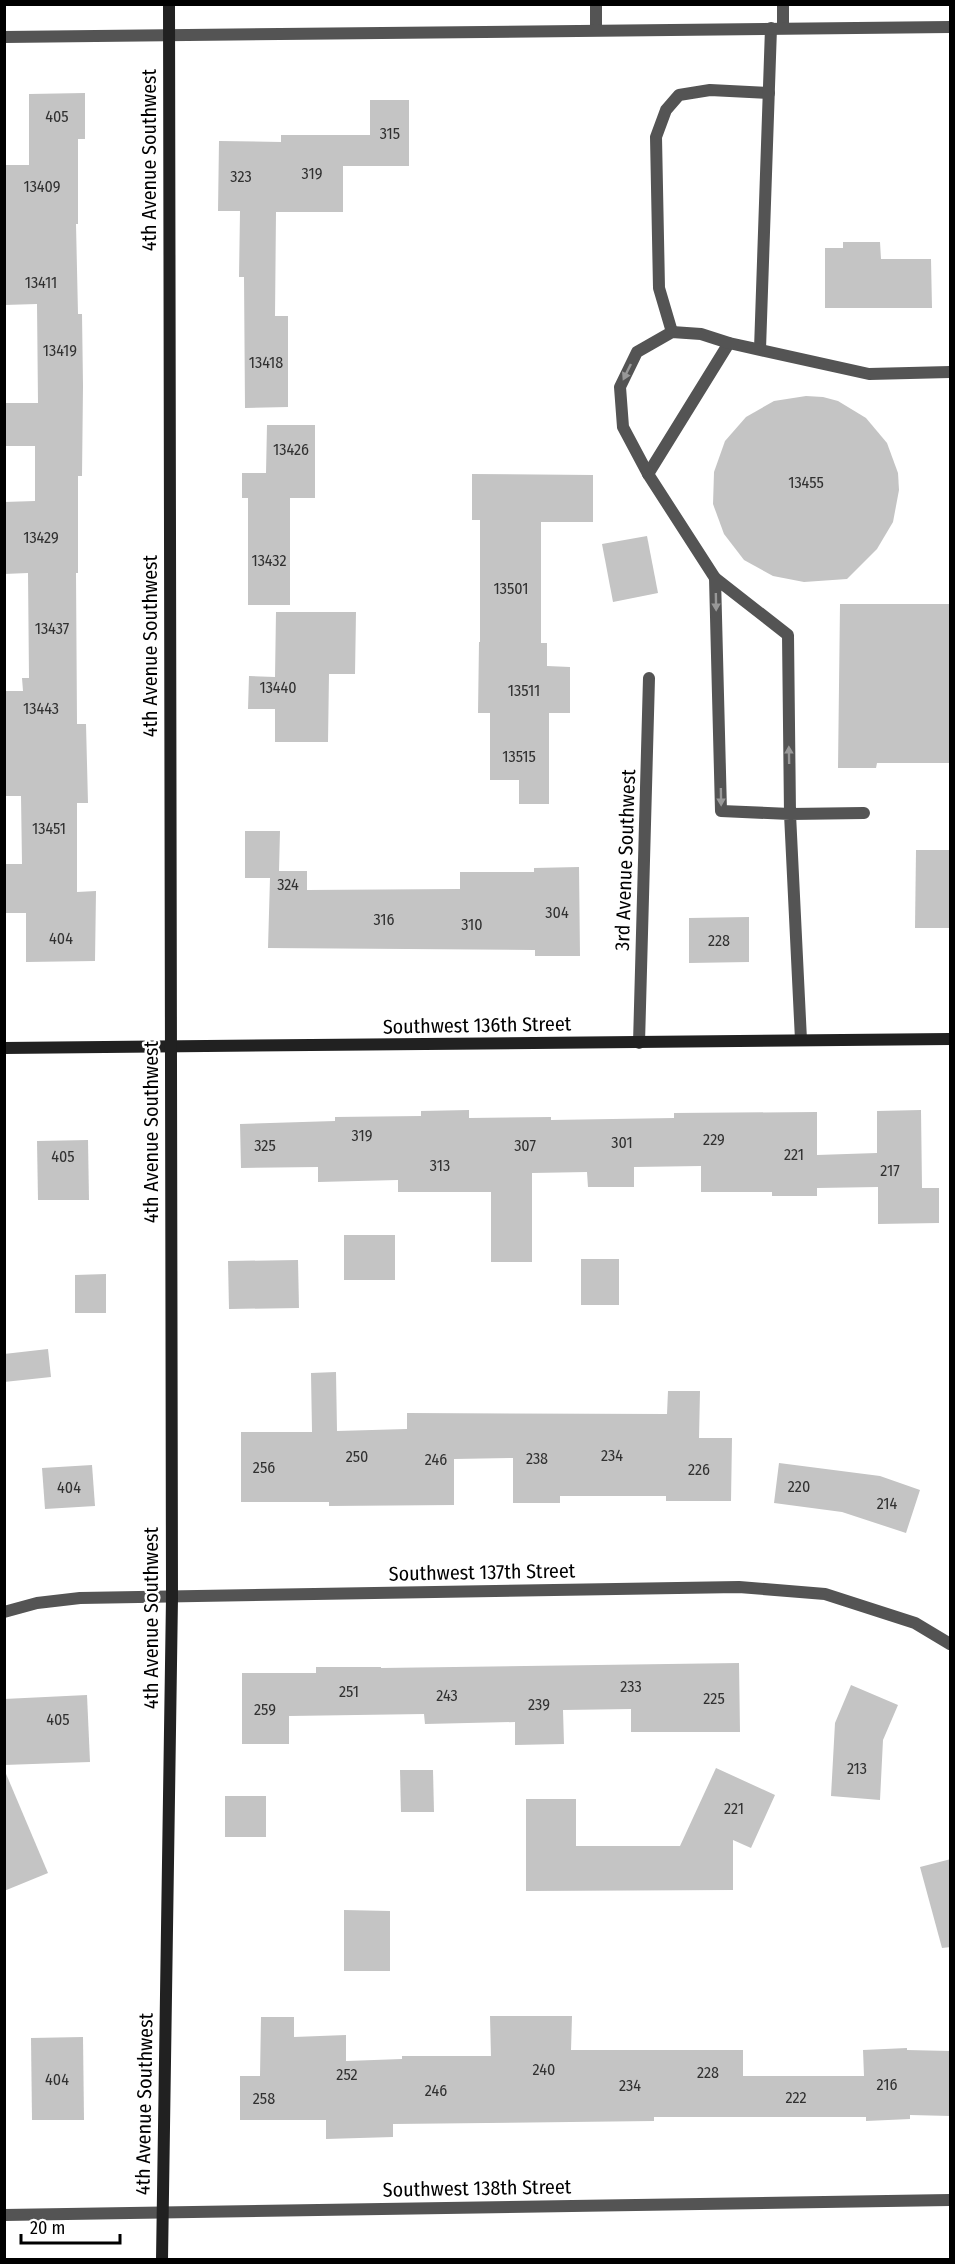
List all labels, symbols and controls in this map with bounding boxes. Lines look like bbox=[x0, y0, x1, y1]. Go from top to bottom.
street label: 4th Avenue Southwest bbox=[137, 68, 161, 251]
house number: 405 bbox=[45, 107, 69, 126]
house number: 315 bbox=[380, 124, 400, 143]
house number: 319 bbox=[302, 164, 323, 183]
house number: 323 bbox=[230, 167, 252, 186]
house number: 13409 bbox=[23, 177, 61, 196]
house number: 13411 bbox=[25, 273, 57, 292]
house number: 13419 bbox=[43, 341, 77, 360]
house number: 13418 bbox=[249, 353, 283, 372]
one-way arrow bbox=[622, 364, 632, 381]
house number: 13426 bbox=[273, 440, 309, 459]
house number: 13455 bbox=[788, 473, 824, 492]
house number: 13429 bbox=[23, 528, 59, 547]
house number: 13432 bbox=[251, 551, 287, 570]
street label: 4th Avenue Southwest bbox=[138, 554, 162, 737]
house number: 13501 bbox=[494, 579, 528, 598]
one-way arrow bbox=[711, 593, 720, 612]
house number: 13437 bbox=[35, 619, 70, 638]
house number: 13440 bbox=[259, 678, 297, 697]
house number: 13511 bbox=[508, 681, 540, 700]
house number: 13443 bbox=[23, 699, 59, 718]
one-way arrow bbox=[784, 746, 794, 765]
house number: 13515 bbox=[502, 747, 536, 766]
street label: 3rd Avenue Southwest bbox=[610, 768, 640, 951]
one-way arrow bbox=[716, 788, 725, 807]
house number: 13451 bbox=[32, 819, 66, 838]
house number: 324 bbox=[277, 875, 299, 894]
house number: 304 bbox=[545, 903, 569, 922]
house number: 316 bbox=[373, 910, 395, 929]
house number: 310 bbox=[461, 915, 483, 934]
house number: 404 bbox=[49, 929, 73, 948]
house number: 228 bbox=[708, 931, 730, 950]
street label: Southwest 136th Street bbox=[383, 1011, 572, 1039]
street label: 4th Avenue Southwest bbox=[139, 1040, 163, 1223]
house number: 319 bbox=[352, 1126, 373, 1145]
house number: 229 bbox=[703, 1130, 725, 1149]
house number: 301 bbox=[611, 1133, 633, 1152]
house number: 325 bbox=[254, 1136, 276, 1155]
house number: 307 bbox=[514, 1136, 536, 1155]
house number: 221 bbox=[784, 1145, 804, 1164]
house number: 405 bbox=[51, 1147, 75, 1166]
house number: 313 bbox=[430, 1156, 450, 1175]
house number: 217 bbox=[880, 1161, 900, 1180]
house number: 234 bbox=[601, 1446, 623, 1465]
house number: 250 bbox=[346, 1447, 368, 1466]
house number: 238 bbox=[526, 1449, 548, 1468]
house number: 246 bbox=[425, 1450, 447, 1469]
house number: 256 bbox=[253, 1458, 275, 1477]
house number: 226 bbox=[688, 1460, 710, 1479]
house number: 220 bbox=[788, 1477, 810, 1496]
house number: 404 bbox=[57, 1478, 81, 1497]
house number: 214 bbox=[877, 1494, 898, 1513]
street label: 4th Avenue Southwest bbox=[139, 1526, 163, 1709]
street label: Southwest 137th Street bbox=[389, 1558, 576, 1586]
house number: 233 bbox=[620, 1677, 642, 1696]
house number: 251 bbox=[339, 1682, 359, 1701]
house number: 243 bbox=[436, 1686, 458, 1705]
house number: 225 bbox=[703, 1689, 725, 1708]
house number: 239 bbox=[528, 1695, 550, 1714]
house number: 259 bbox=[254, 1700, 276, 1719]
house number: 405 bbox=[46, 1710, 70, 1729]
house number: 213 bbox=[847, 1759, 867, 1778]
house number: 221 bbox=[724, 1799, 744, 1818]
street label: 4th Avenue Southwest bbox=[130, 2012, 158, 2195]
house number: 240 bbox=[533, 2060, 555, 2079]
house number: 228 bbox=[697, 2063, 719, 2082]
house number: 252 bbox=[336, 2065, 358, 2084]
house number: 404 bbox=[45, 2070, 69, 2089]
house number: 216 bbox=[877, 2075, 897, 2094]
house number: 234 bbox=[619, 2076, 641, 2095]
house number: 246 bbox=[425, 2081, 447, 2100]
house number: 222 bbox=[785, 2088, 807, 2107]
house number: 258 bbox=[253, 2089, 275, 2108]
street label: Southwest 138th Street bbox=[383, 2174, 572, 2202]
scale bar bbox=[21, 2207, 120, 2245]
text: 20 m bbox=[30, 2217, 65, 2239]

